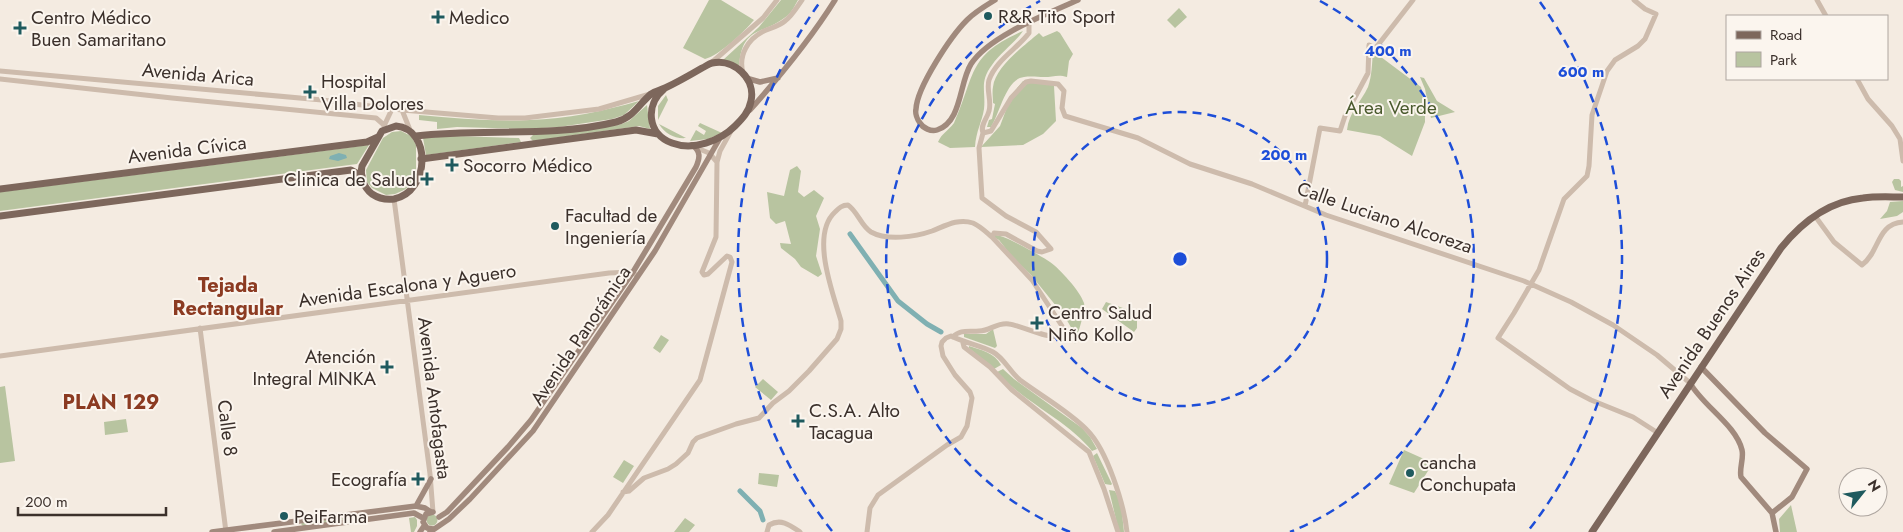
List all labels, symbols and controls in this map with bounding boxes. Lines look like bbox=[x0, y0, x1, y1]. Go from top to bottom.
place label: R&R Tito Sport bbox=[998, 3, 1115, 30]
place label: Centro Médico Buen Samaritano bbox=[31, 4, 166, 53]
place label: Medico bbox=[449, 4, 509, 31]
marker: Medico bbox=[431, 10, 445, 24]
marker: R&R Tito Sport bbox=[982, 10, 994, 22]
legend bbox=[1726, 15, 1888, 80]
marker: Centro Médico Buen Samaritano bbox=[13, 21, 27, 35]
text: Road bbox=[1770, 24, 1802, 46]
text: 400 m bbox=[1364, 40, 1412, 62]
text: Park bbox=[1770, 49, 1797, 71]
street label: Avenida Arica bbox=[141, 56, 255, 93]
text: 600 m bbox=[1558, 61, 1604, 83]
place label: Hospital Villa Dolores bbox=[321, 68, 424, 117]
marker: Hospital Villa Dolores bbox=[303, 85, 317, 99]
park label: Área Verde bbox=[1345, 94, 1437, 121]
street label: Avenida Cívica bbox=[126, 129, 248, 170]
text: 200 m bbox=[1261, 144, 1307, 166]
place label: Socorro Médico bbox=[463, 152, 592, 179]
marker: Socorro Médico bbox=[445, 158, 459, 172]
place label: Clinica de Salud bbox=[284, 166, 416, 193]
marker: Clinica de Salud bbox=[420, 172, 434, 186]
street label: Calle Luciano Alcoreza bbox=[1294, 175, 1476, 260]
place label: Facultad de Ingeniería bbox=[565, 202, 658, 251]
marker: Facultad de Ingeniería bbox=[549, 220, 561, 232]
street label: Avenida Buenos Aires bbox=[1651, 243, 1772, 403]
centre of rings bbox=[1171, 250, 1189, 268]
street label: Avenida Escalona y Aguero bbox=[296, 257, 518, 314]
street label: Avenida Panorámica bbox=[524, 260, 637, 410]
district label: Tejada Rectangular bbox=[172, 271, 284, 323]
place label: Centro Salud Niño Kollo bbox=[1048, 299, 1152, 348]
street label: Avenida Antofagasta bbox=[411, 315, 458, 481]
marker: Centro Salud Niño Kollo bbox=[1030, 316, 1044, 330]
place label: Atención Integral MINKA bbox=[252, 343, 376, 392]
marker: Atención Integral MINKA bbox=[380, 360, 394, 374]
district label: PLAN 129 bbox=[63, 388, 159, 417]
place label: C.S.A. Alto Tacagua bbox=[809, 397, 900, 446]
street label: Calle 8 bbox=[211, 398, 244, 458]
marker: C.S.A. Alto Tacagua bbox=[791, 414, 805, 428]
place label: cancha Conchupata bbox=[1420, 449, 1516, 498]
place label: Ecografía bbox=[331, 466, 407, 493]
marker: cancha Conchupata bbox=[1404, 467, 1416, 479]
north arrow bbox=[1838, 467, 1888, 517]
marker: Ecografía bbox=[411, 472, 425, 486]
text: N bbox=[1863, 476, 1886, 495]
scale bar bbox=[18, 484, 165, 516]
text: 200 m bbox=[25, 491, 68, 513]
place label: PeiFarma bbox=[294, 503, 367, 530]
marker: PeiFarma bbox=[278, 510, 290, 522]

